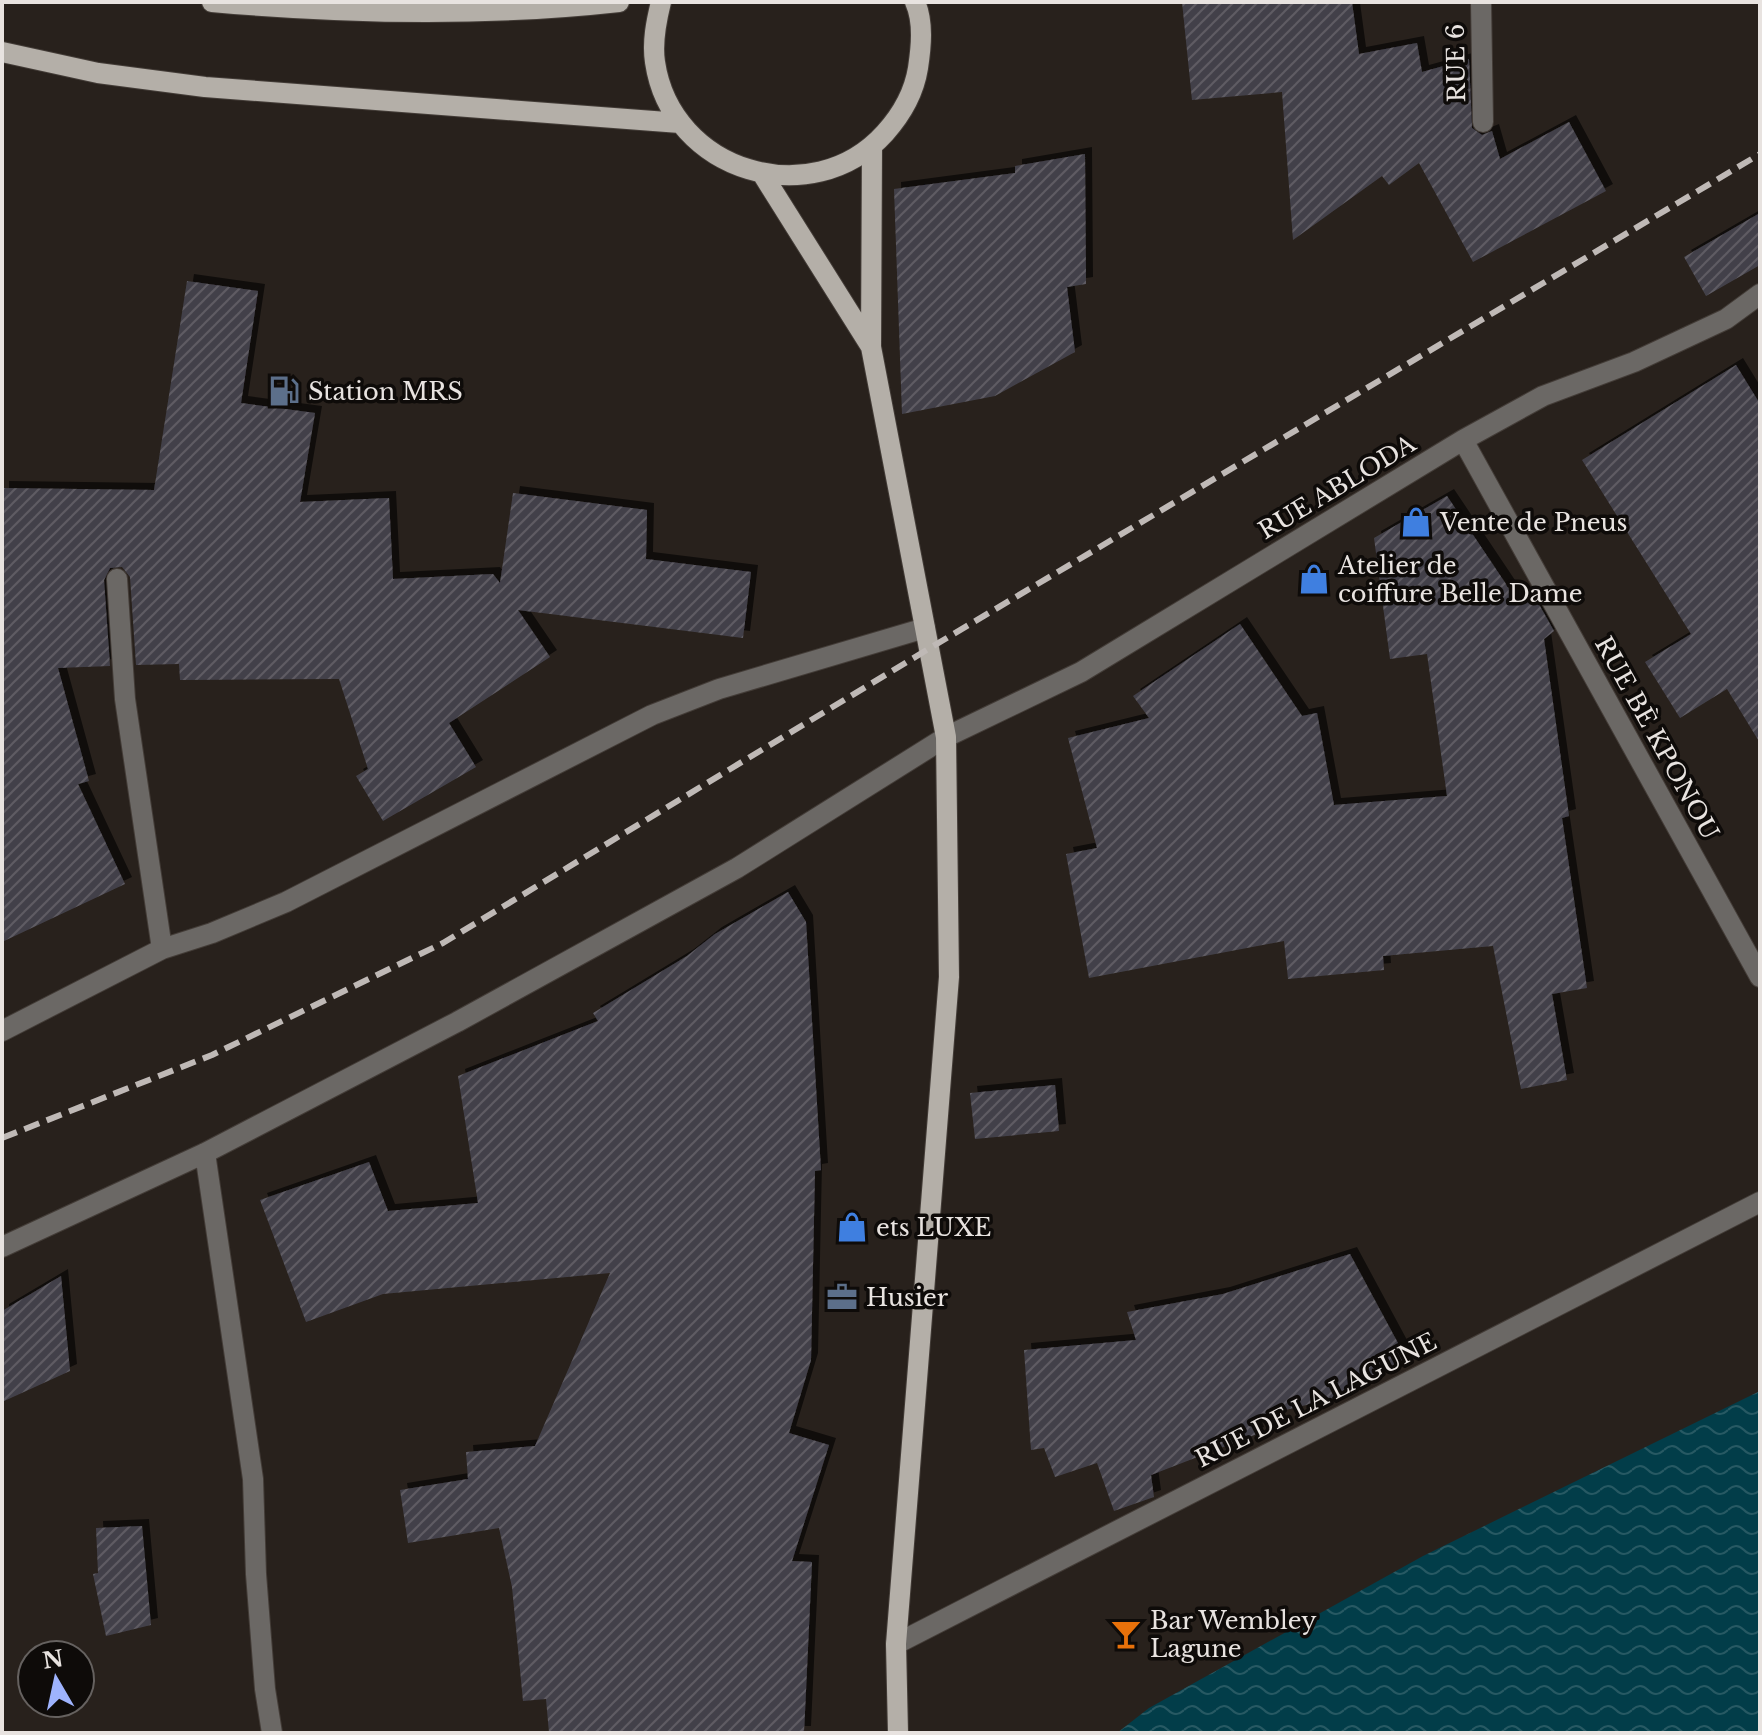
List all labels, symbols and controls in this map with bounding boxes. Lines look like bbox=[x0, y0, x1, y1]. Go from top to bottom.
street label: RUE 6 bbox=[1441, 23, 1471, 103]
fuel station icon: Station MRS bbox=[267, 374, 301, 408]
place label: Station MRS bbox=[308, 377, 463, 406]
street label: RUE ABLODA bbox=[1253, 428, 1421, 545]
shop icon: Vente de Pneus bbox=[1399, 505, 1433, 539]
place label: Vente de Pneus bbox=[1439, 508, 1627, 537]
place label: Atelier de coiffure Belle Dame bbox=[1337, 551, 1582, 608]
shop icon: Atelier de coiffure Belle Dame bbox=[1297, 562, 1331, 596]
street label: RUE BÈ KPONOU bbox=[1589, 631, 1725, 845]
shop icon: ets LUXE bbox=[835, 1210, 869, 1244]
place label: ets LUXE bbox=[876, 1213, 991, 1242]
office icon: Husier bbox=[825, 1280, 859, 1314]
place label: Husier bbox=[866, 1283, 949, 1312]
street label: RUE DE LA LAGUNE bbox=[1191, 1327, 1441, 1473]
place label: Bar Wembley Lagune bbox=[1150, 1606, 1317, 1663]
bar icon: Bar Wembley Lagune bbox=[1109, 1617, 1143, 1651]
north arrow bbox=[16, 1639, 96, 1719]
text: N bbox=[41, 1645, 66, 1675]

